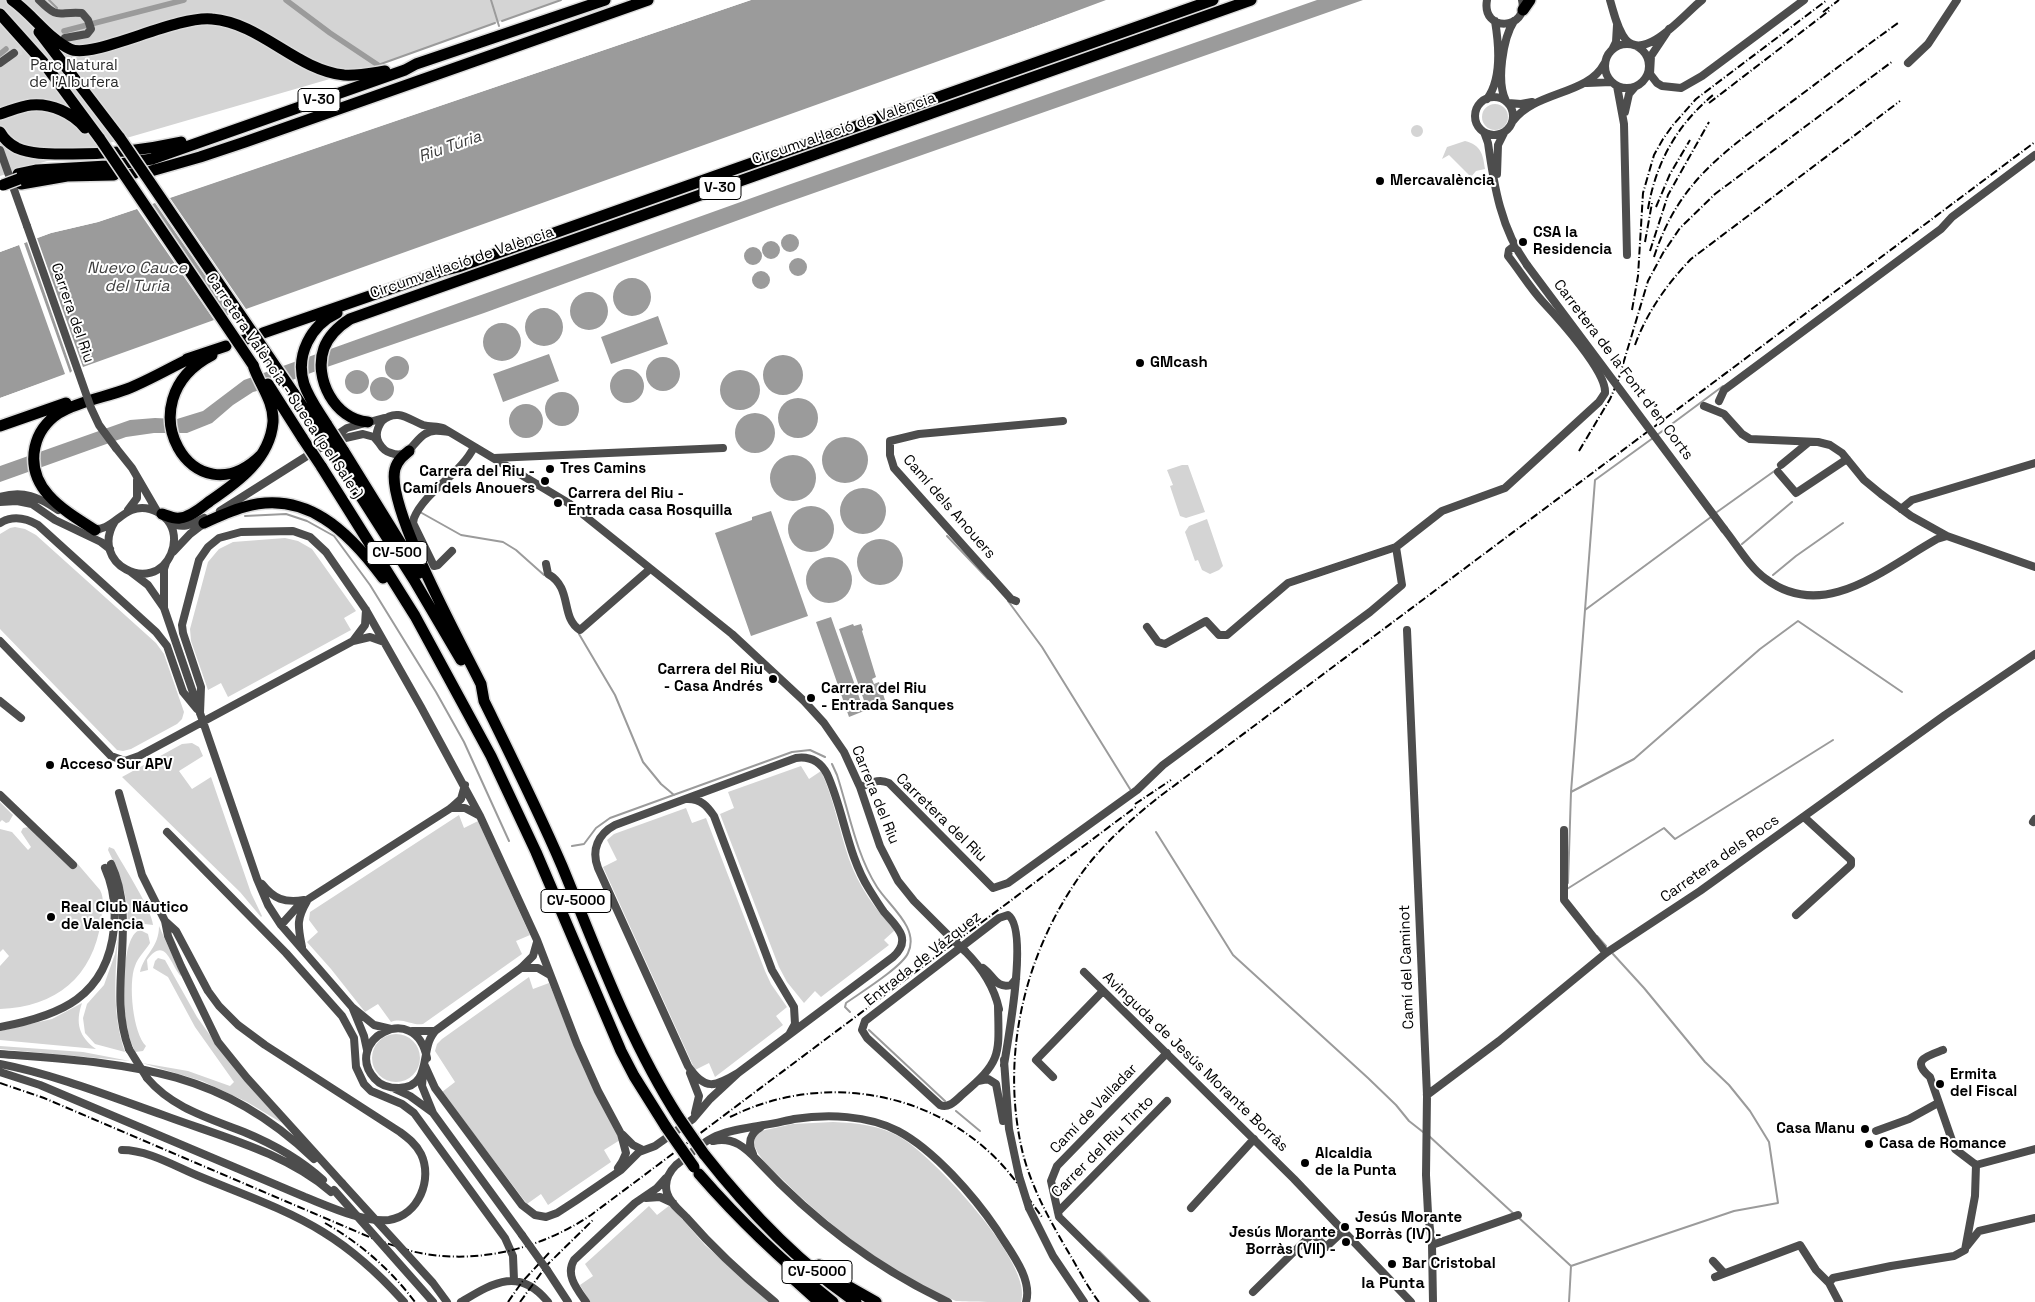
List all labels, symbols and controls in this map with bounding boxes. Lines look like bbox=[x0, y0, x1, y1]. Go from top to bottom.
park label: Parc Natural de l'Albufera bbox=[29, 57, 119, 92]
road number: V-30 bbox=[298, 88, 340, 112]
street label: Circumval·lació de València bbox=[750, 89, 938, 169]
water label: Riu Túria bbox=[416, 127, 484, 167]
place label: Mercavalència bbox=[1390, 172, 1495, 190]
marker: Mercavalència bbox=[1374, 175, 1386, 187]
road number: V-30 bbox=[699, 177, 741, 200]
street label: Circumval·lació de València bbox=[368, 223, 556, 303]
place label: CSA la Residencia bbox=[1533, 224, 1612, 259]
marker: CSA la Residencia bbox=[1517, 236, 1529, 248]
water label: Nuevo Cauce del Turia bbox=[87, 259, 187, 297]
street label: Carrera del Riu bbox=[46, 261, 98, 365]
street label: Carretera València - Sueca (pel Saler) bbox=[202, 270, 366, 502]
street label: Carretera de la Font d'en Corts bbox=[1549, 276, 1697, 464]
place label: GMcash bbox=[1150, 354, 1208, 372]
marker: GMcash bbox=[1134, 357, 1146, 369]
street label: Camí dels Anouers bbox=[899, 451, 999, 563]
place label: Tres Camins bbox=[560, 460, 646, 478]
place label: Carrera del Riu - Camí dels Anouers bbox=[403, 463, 535, 498]
marker: Tres Camins bbox=[544, 463, 556, 475]
marker: Carrera del Riu - Camí dels Anouers bbox=[539, 475, 551, 487]
place label: Carrera del Riu - Entrada casa Rosquilla bbox=[568, 485, 732, 520]
marker: Carrera del Riu - Entrada casa Rosquilla bbox=[552, 497, 564, 509]
road number: CV-500 bbox=[367, 542, 427, 564]
place label: Carrera del Riu - Casa Andrés bbox=[657, 661, 763, 696]
marker: Carrera del Riu - Casa Andrés bbox=[767, 673, 779, 685]
place label: Carrera del Riu - Entrada Sanques bbox=[821, 680, 954, 715]
marker: Carrera del Riu - Entrada Sanques bbox=[805, 692, 817, 704]
street label: Carrera del Riu bbox=[847, 743, 903, 847]
place label: Acceso Sur APV bbox=[60, 756, 172, 774]
marker: Acceso Sur APV bbox=[44, 759, 56, 771]
street label: Carretera del Riu bbox=[892, 770, 990, 866]
street label: Carretera dels Rocs bbox=[1657, 811, 1783, 907]
road number: CV-5000 bbox=[541, 889, 611, 912]
place label: Real Club Náutico de Valencia bbox=[61, 899, 188, 934]
street label: Camí del Caminot bbox=[1396, 904, 1418, 1030]
street label: Entrada de Vázquez bbox=[861, 908, 985, 1010]
marker: Real Club Náutico de Valencia bbox=[45, 911, 57, 923]
street label: Avinguda de Jesús Morante Borràs bbox=[1098, 968, 1292, 1156]
street label: Camí de Valladar bbox=[1046, 1060, 1142, 1158]
place label: Ermita del Fiscal bbox=[1950, 1066, 2017, 1101]
marker: Ermita del Fiscal bbox=[1934, 1078, 1946, 1090]
street label: Carrer del Riu Tinto bbox=[1048, 1092, 1158, 1202]
place label: Casa Manu bbox=[1776, 1120, 1855, 1138]
marker: Casa Manu bbox=[1859, 1123, 1871, 1135]
place label: Casa de Romance bbox=[1879, 1135, 2006, 1153]
marker: Casa de Romance bbox=[1863, 1138, 1875, 1150]
place label: Alcaldia de la Punta bbox=[1315, 1145, 1396, 1180]
marker: Alcaldia de la Punta bbox=[1299, 1157, 1311, 1169]
place label: Jesús Morante Borràs (IV) - bbox=[1355, 1209, 1462, 1244]
marker: Jesús Morante Borràs (IV) - bbox=[1339, 1221, 1351, 1233]
place label: Jesús Morante Borràs (VII) - bbox=[1229, 1224, 1336, 1259]
marker: Jesús Morante Borràs (VII) - bbox=[1340, 1236, 1352, 1248]
place label: Bar Cristobal bbox=[1402, 1255, 1496, 1273]
marker: Bar Cristobal bbox=[1386, 1258, 1398, 1270]
road number: CV-5000 bbox=[782, 1260, 852, 1284]
district label: la Punta bbox=[1361, 1274, 1425, 1294]

